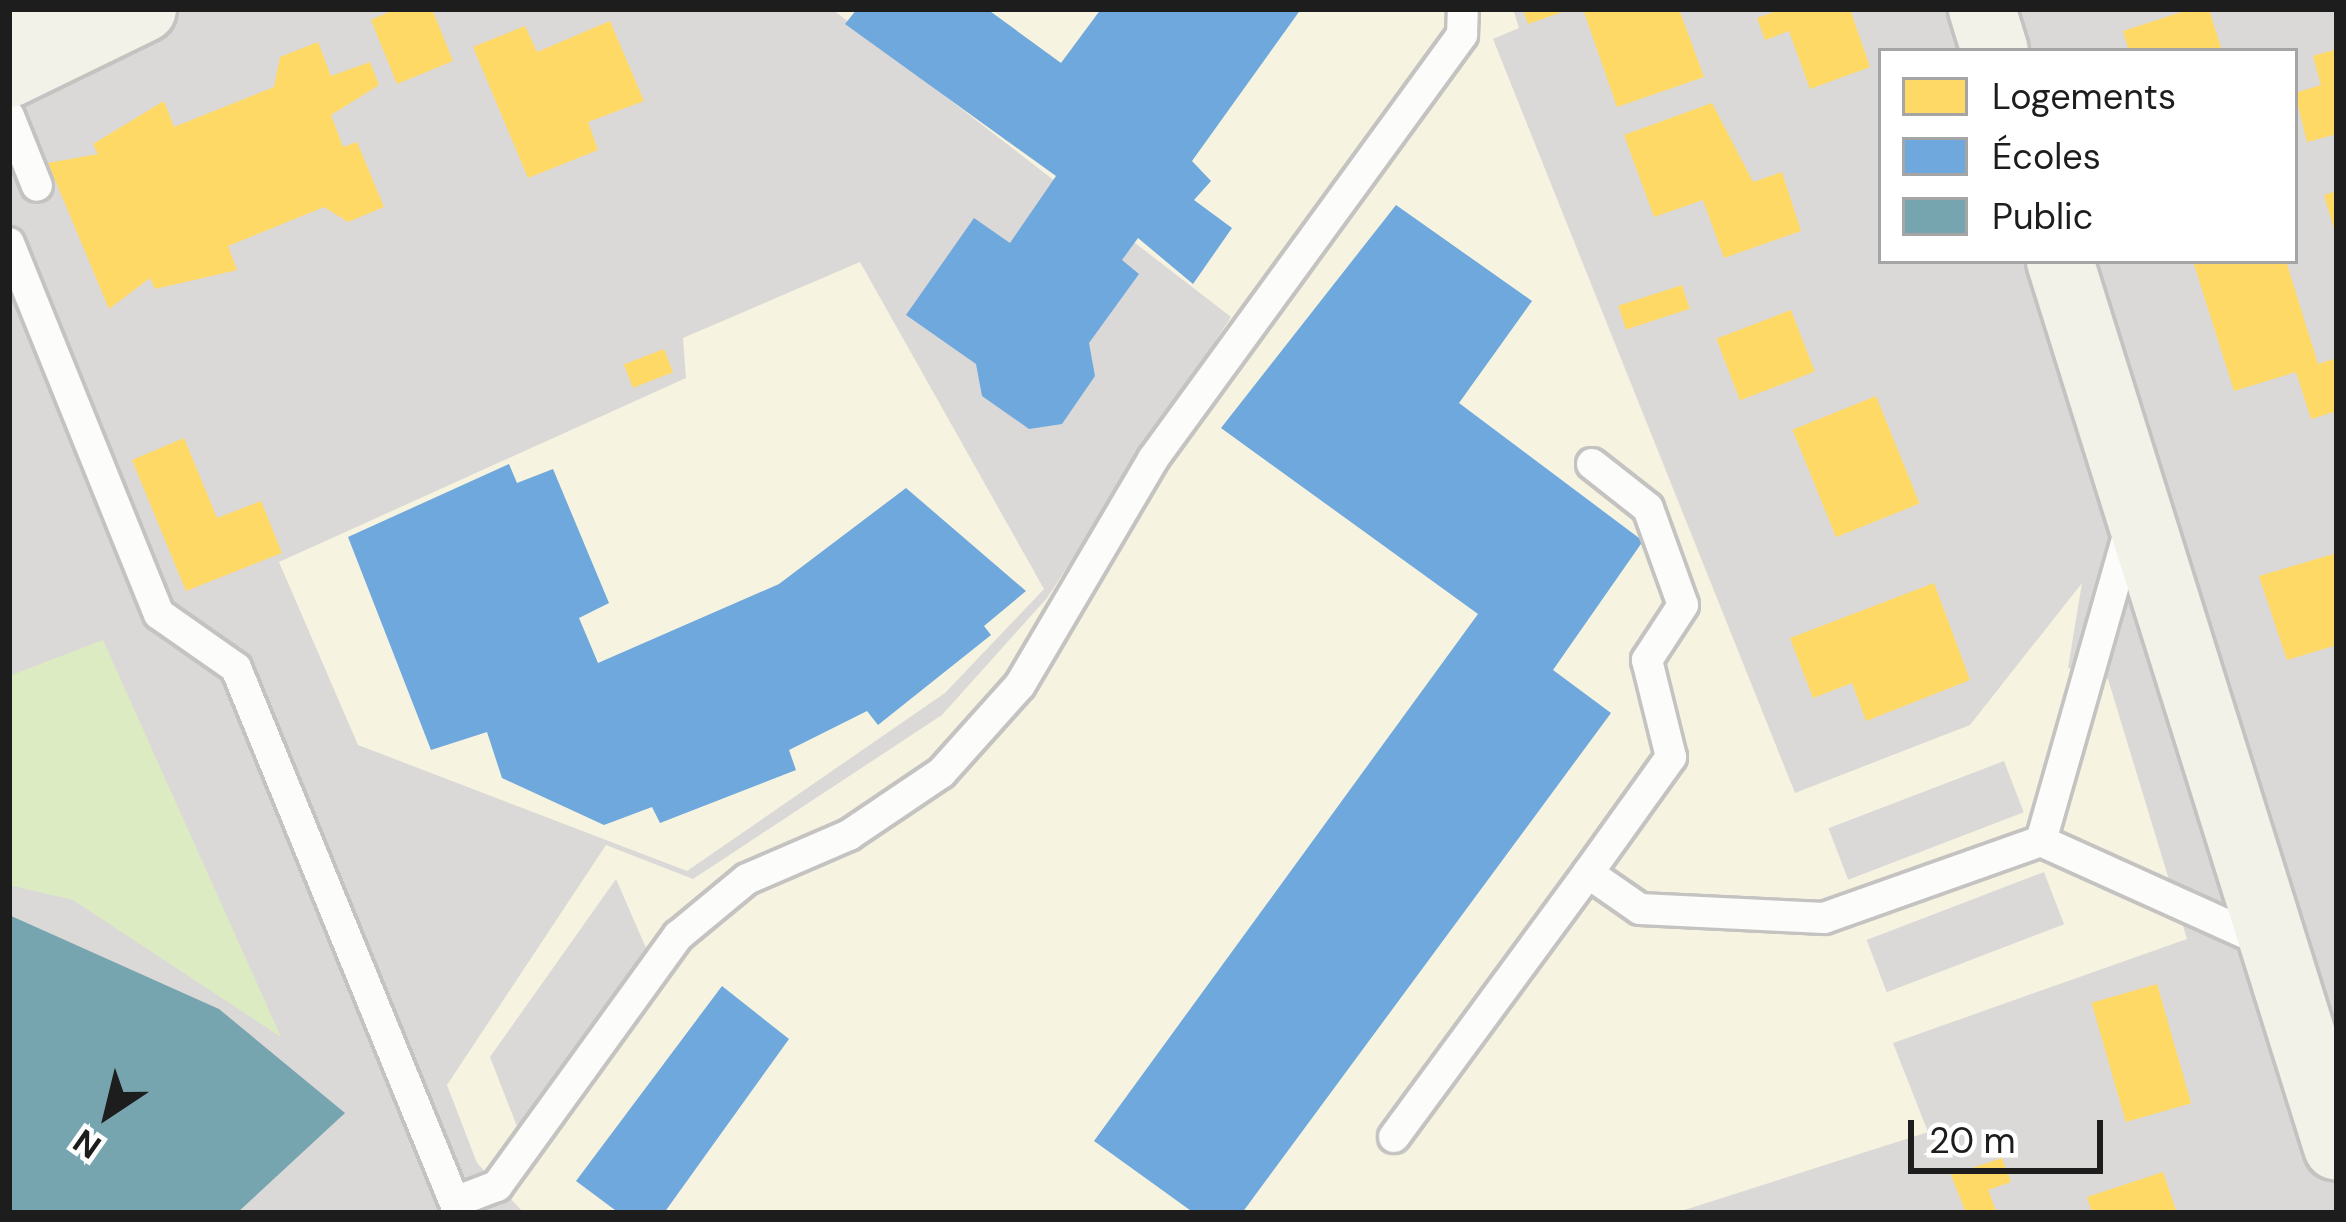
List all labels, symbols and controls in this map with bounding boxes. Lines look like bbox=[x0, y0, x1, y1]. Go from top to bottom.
legend bbox=[1878, 48, 2298, 264]
text: Logements bbox=[1992, 73, 2176, 120]
text: Écoles bbox=[1992, 133, 2101, 180]
text: Public bbox=[1992, 193, 2093, 240]
north arrow bbox=[48, 1054, 168, 1174]
scale bar bbox=[1914, 1096, 2109, 1170]
text: 20 m bbox=[1929, 1117, 2016, 1164]
text: N bbox=[65, 1119, 109, 1168]

